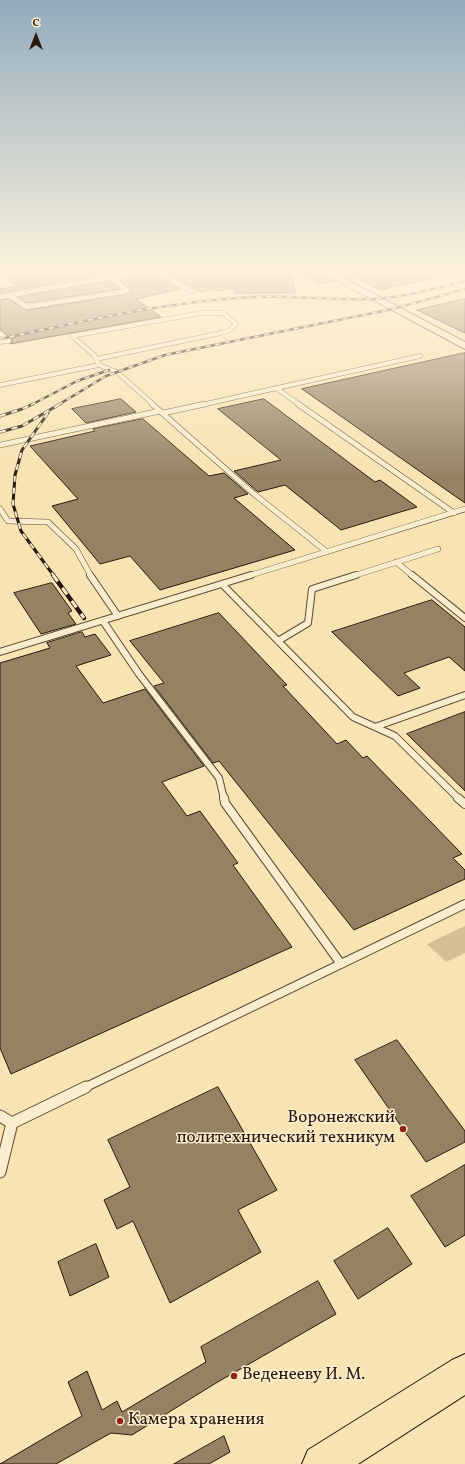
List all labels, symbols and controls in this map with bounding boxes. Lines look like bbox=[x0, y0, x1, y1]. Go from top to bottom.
north arrow bbox=[16, 16, 56, 56]
text: С bbox=[32, 16, 40, 31]
place label: Воронежский политехнический техникум bbox=[177, 1109, 395, 1149]
marker: Воронежский политехнический техникум bbox=[398, 1124, 408, 1134]
place label: Веденееву И. М. bbox=[242, 1366, 365, 1386]
marker: Веденееву И. М. bbox=[229, 1371, 239, 1381]
place label: Камера хранения bbox=[128, 1411, 264, 1431]
marker: Камера хранения bbox=[115, 1416, 125, 1426]

